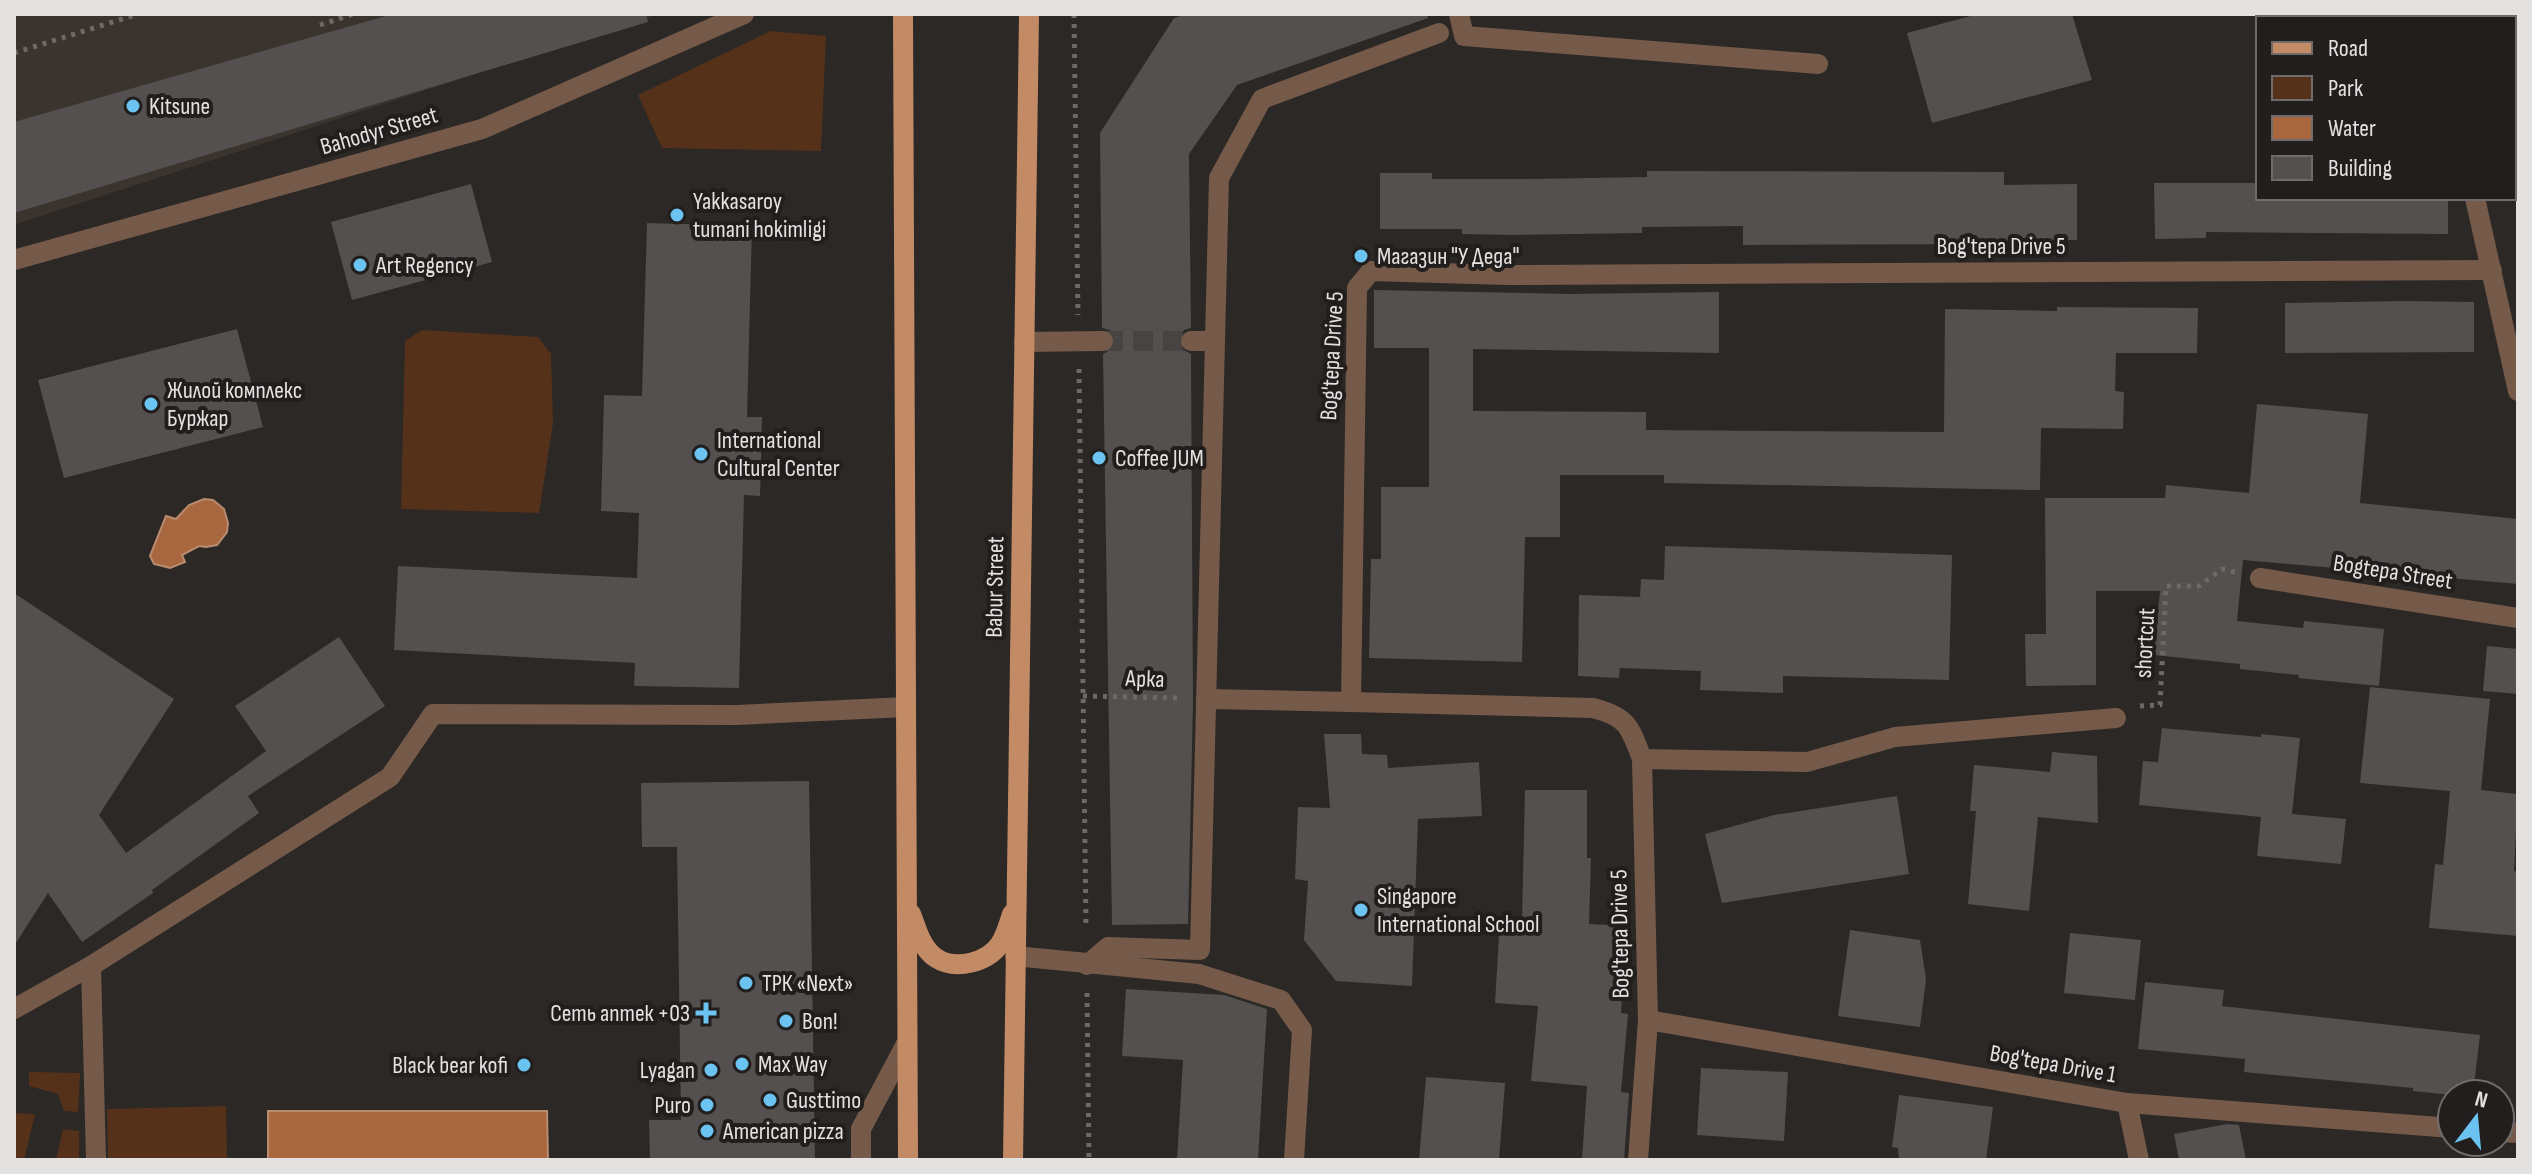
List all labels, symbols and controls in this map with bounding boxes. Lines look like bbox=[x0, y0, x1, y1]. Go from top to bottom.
legend bbox=[2256, 16, 2516, 200]
text: Road bbox=[2328, 34, 2368, 63]
text: Park bbox=[2328, 74, 2363, 103]
place label: Kitsune bbox=[149, 92, 210, 121]
marker: Kitsune bbox=[124, 97, 142, 115]
street label: Bahodyr Street bbox=[317, 100, 441, 162]
text: Water bbox=[2328, 114, 2376, 143]
text: Building bbox=[2328, 154, 2392, 183]
place label: Yakkasaroy tumani hokimligi bbox=[693, 187, 826, 244]
marker: Yakkasaroy tumani hokimligi bbox=[668, 206, 686, 224]
street label: Bog'tepa Drive 5 bbox=[1937, 232, 2066, 261]
place label: Магазин "У Деда" bbox=[1377, 242, 1520, 271]
marker: Магазин "У Деда" bbox=[1352, 247, 1370, 265]
place label: Art Regency bbox=[375, 251, 474, 280]
marker: Art Regency bbox=[351, 256, 369, 274]
street label: Bog'tepa Drive 5 bbox=[1314, 291, 1350, 421]
place label: Жилой комплекс Буржар bbox=[167, 376, 302, 433]
marker: Жилой комплекс Буржар bbox=[142, 395, 160, 413]
place label: International Cultural Center bbox=[717, 426, 840, 483]
place label: Coffee JUM bbox=[1115, 444, 1204, 473]
marker: International Cultural Center bbox=[692, 445, 710, 463]
marker: Coffee JUM bbox=[1090, 449, 1108, 467]
street label: Babur Street bbox=[980, 536, 1010, 638]
street label: Bogtepa Street bbox=[2331, 548, 2455, 596]
street label: shortcut bbox=[2129, 607, 2161, 679]
street label: Арка bbox=[1124, 664, 1165, 694]
street label: Bog'tepa Drive 5 bbox=[1604, 869, 1636, 999]
place label: Singapore International School bbox=[1377, 882, 1540, 939]
marker: Singapore International School bbox=[1352, 901, 1370, 919]
place label: ТРК «Next» bbox=[762, 969, 853, 998]
marker: ТРК «Next» bbox=[737, 974, 755, 992]
place label: Сеть аптек +03 bbox=[550, 999, 690, 1028]
marker: Сеть аптек +03 bbox=[697, 1004, 715, 1022]
place label: Bon! bbox=[802, 1007, 837, 1036]
marker: Bon! bbox=[777, 1012, 795, 1030]
street label: Bog'tepa Drive 1 bbox=[1988, 1039, 2119, 1089]
place label: Max Way bbox=[758, 1050, 828, 1079]
place label: Black bear kofi bbox=[392, 1051, 508, 1080]
marker: Max Way bbox=[733, 1055, 751, 1073]
marker: Black bear kofi bbox=[515, 1056, 533, 1074]
place label: Lyagan bbox=[640, 1056, 695, 1085]
marker: Lyagan bbox=[702, 1061, 720, 1079]
north arrow bbox=[2436, 1078, 2516, 1158]
place label: Gusttimo bbox=[786, 1086, 861, 1115]
text: N bbox=[2472, 1086, 2490, 1115]
place label: Puro bbox=[654, 1091, 691, 1120]
marker: Gusttimo bbox=[761, 1091, 779, 1109]
marker: Puro bbox=[698, 1096, 716, 1114]
place label: American pizza bbox=[722, 1117, 844, 1146]
marker: American pizza bbox=[698, 1122, 716, 1140]

